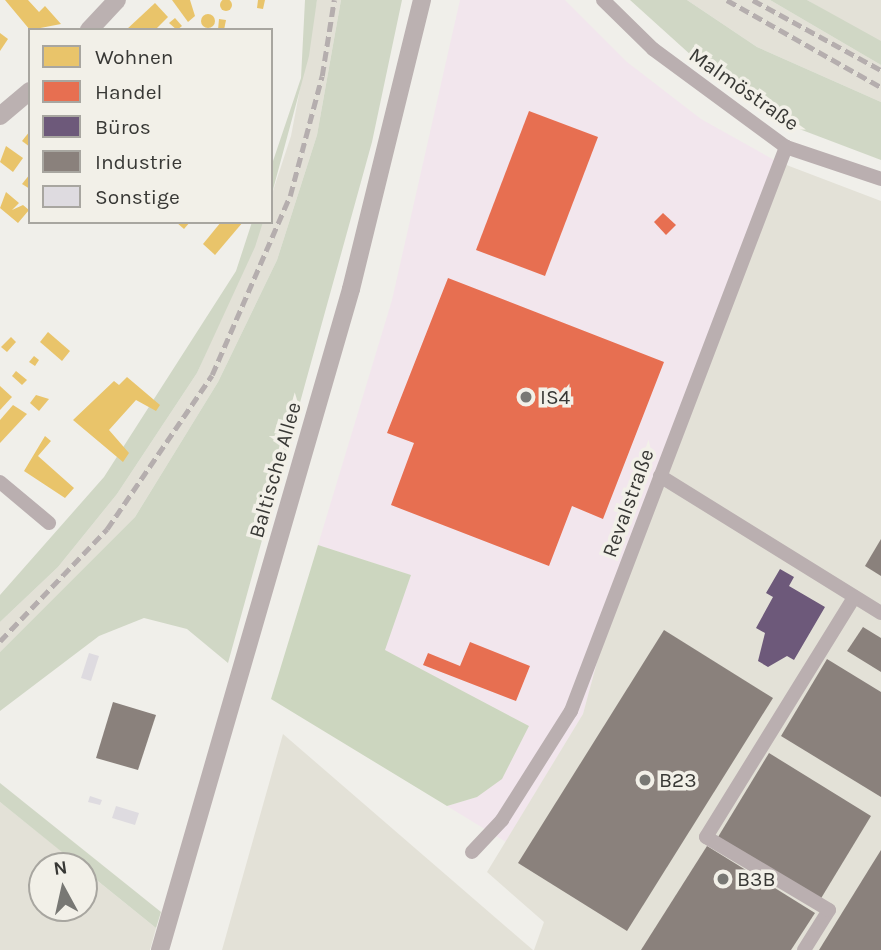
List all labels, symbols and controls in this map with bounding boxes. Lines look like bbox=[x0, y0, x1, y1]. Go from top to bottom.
legend bbox=[28, 28, 273, 224]
street label: Malmöstraße bbox=[684, 42, 804, 136]
text: Wohnen bbox=[95, 45, 173, 69]
text: Handel bbox=[95, 80, 162, 104]
text: Büros bbox=[95, 115, 151, 139]
text: Industrie bbox=[95, 150, 182, 174]
text: Sonstige bbox=[95, 185, 180, 209]
place label: IS4 bbox=[540, 384, 570, 410]
marker: IS4 bbox=[518, 389, 534, 405]
street label: Baltische Allee bbox=[244, 399, 306, 541]
street label: Revalstraße bbox=[597, 445, 659, 561]
place label: B23 bbox=[659, 767, 697, 793]
marker: B23 bbox=[637, 772, 653, 788]
north arrow bbox=[28, 852, 98, 922]
text: N bbox=[52, 856, 69, 880]
place label: B3B bbox=[737, 866, 776, 892]
marker: B3B bbox=[715, 871, 731, 887]

